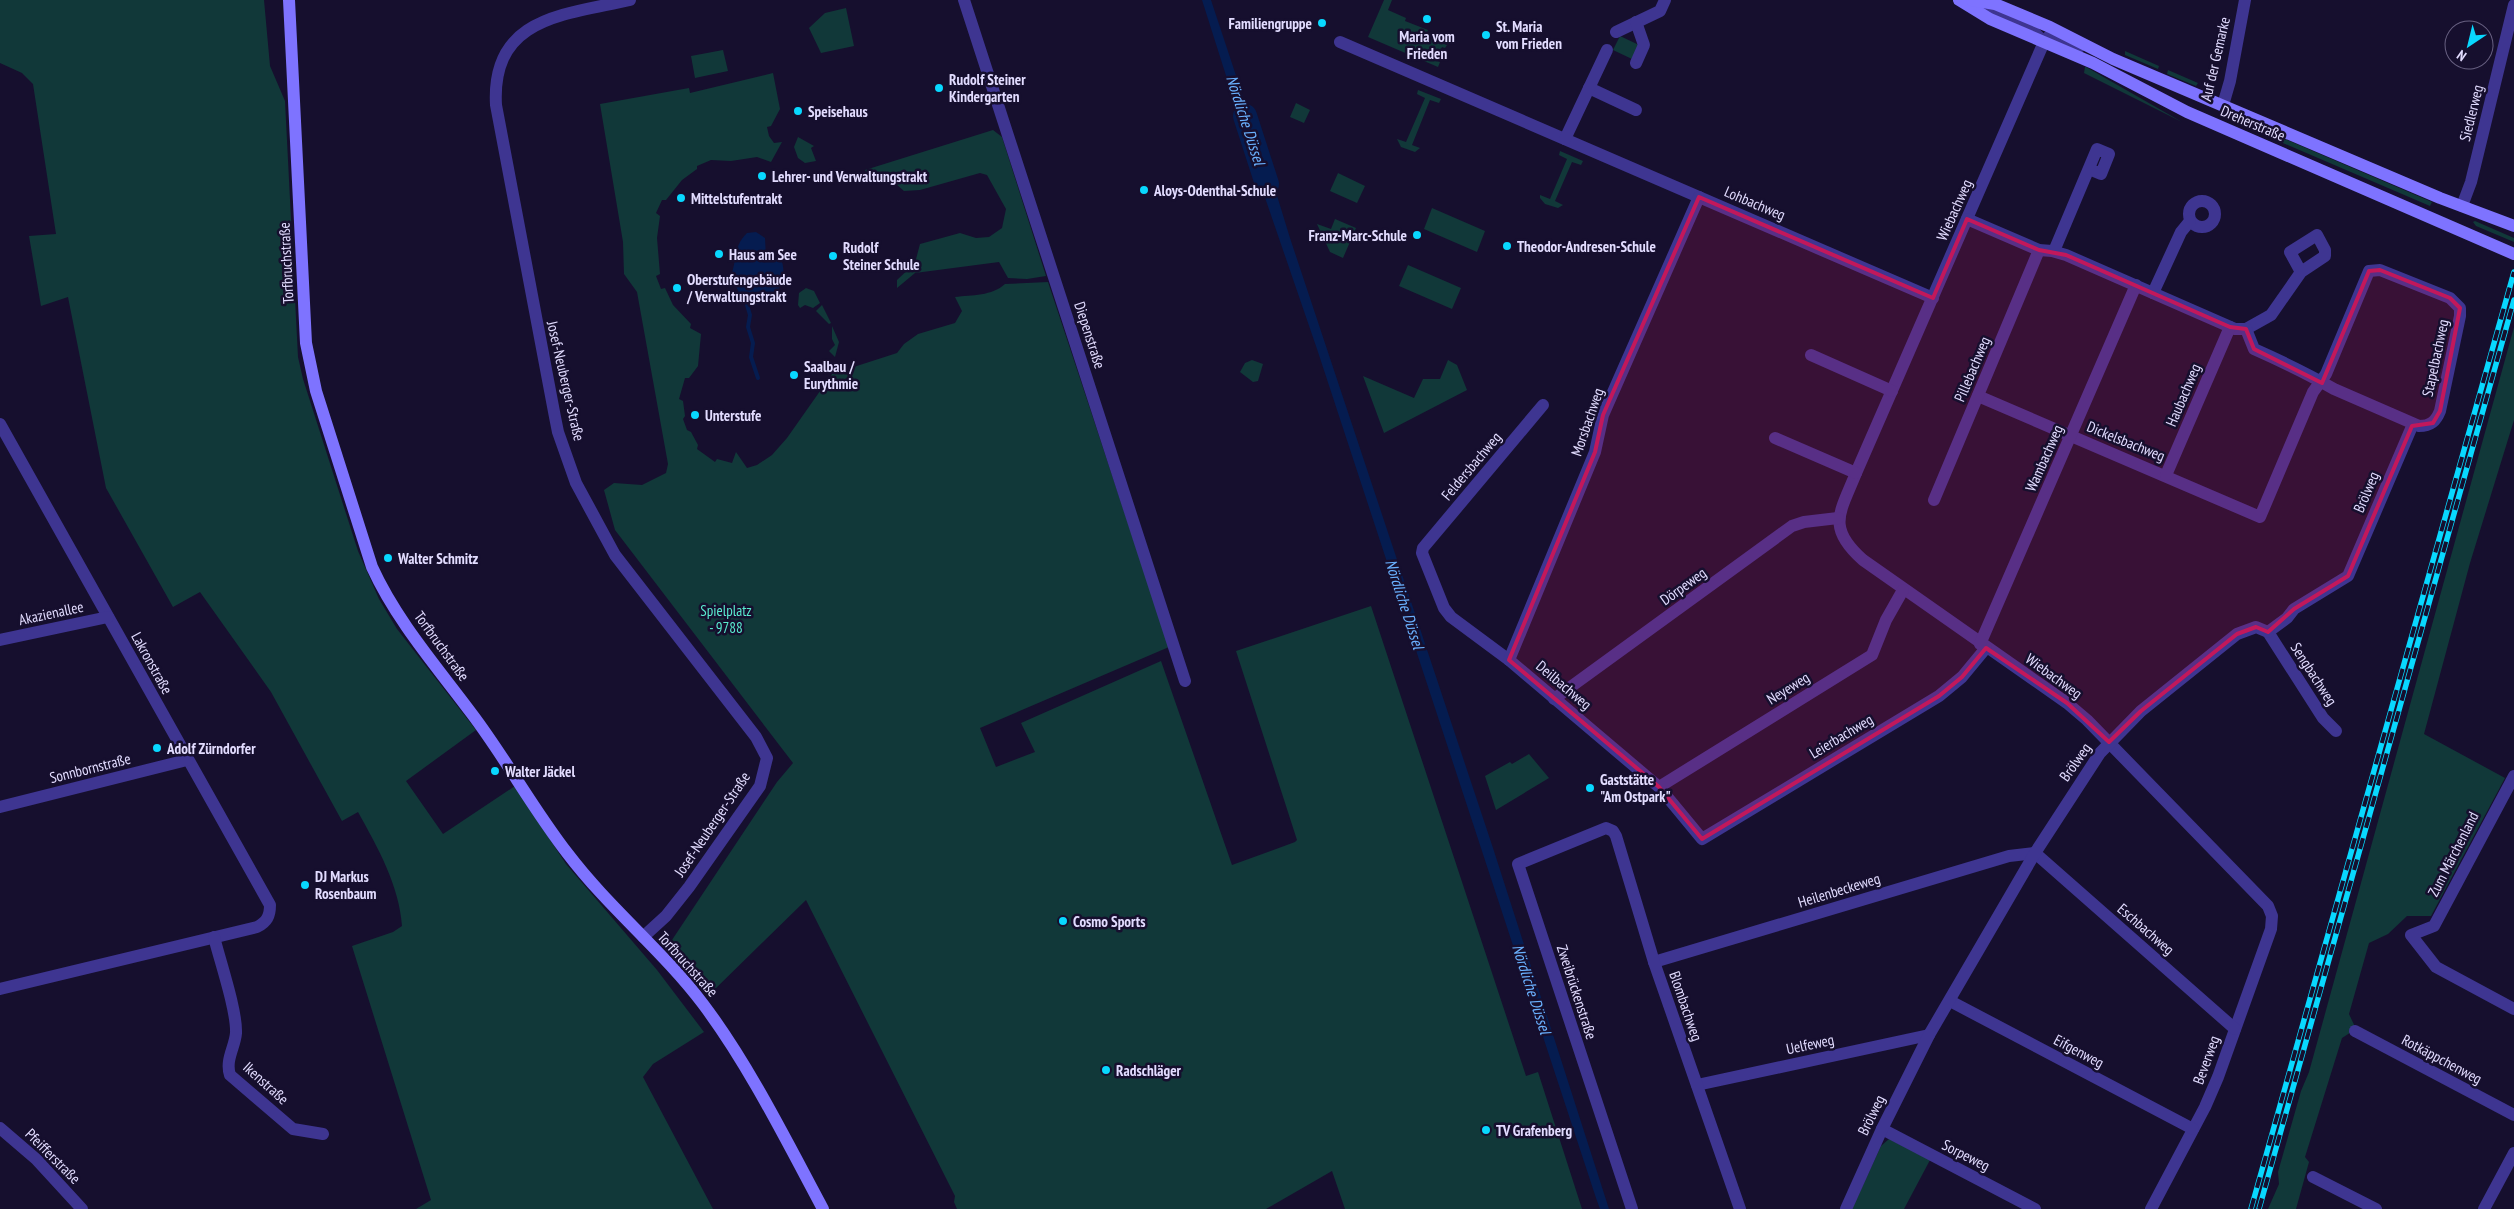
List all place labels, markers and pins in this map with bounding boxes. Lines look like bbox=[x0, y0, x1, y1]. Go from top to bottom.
marker: Maria vom Frieden bbox=[1421, 13, 1433, 25]
place label: Familiengruppe bbox=[1228, 14, 1312, 33]
marker: Familiengruppe bbox=[1316, 17, 1328, 29]
place label: St. Maria vom Frieden bbox=[1495, 17, 1562, 53]
place label: Maria vom Frieden bbox=[1399, 27, 1455, 63]
marker: St. Maria vom Frieden bbox=[1480, 29, 1492, 41]
place label: Rudolf Steiner Kindergarten bbox=[949, 70, 1026, 106]
marker: Rudolf Steiner Kindergarten bbox=[933, 82, 945, 94]
place label: Speisehaus bbox=[808, 102, 868, 121]
marker: Speisehaus bbox=[792, 105, 804, 117]
place label: Lehrer- und Verwaltungstrakt bbox=[772, 167, 928, 186]
marker: Lehrer- und Verwaltungstrakt bbox=[756, 170, 768, 182]
place label: Aloys-Odenthal-Schule bbox=[1153, 181, 1276, 200]
marker: Aloys-Odenthal-Schule bbox=[1138, 184, 1150, 196]
place label: Mittelstufentrakt bbox=[691, 189, 783, 208]
marker: Mittelstufentrakt bbox=[675, 192, 687, 204]
place label: Franz-Marc-Schule bbox=[1309, 226, 1407, 245]
marker: Franz-Marc-Schule bbox=[1411, 229, 1423, 241]
place label: Theodor-Andresen-Schule bbox=[1517, 237, 1656, 256]
place label: Rudolf Steiner Schule bbox=[843, 238, 920, 274]
marker: Theodor-Andresen-Schule bbox=[1501, 240, 1513, 252]
place label: Haus am See bbox=[729, 245, 797, 264]
marker: Haus am See bbox=[713, 248, 725, 260]
marker: Rudolf Steiner Schule bbox=[827, 250, 839, 262]
place label: Oberstufengebäude / Verwaltungstrakt bbox=[686, 270, 792, 306]
marker: Oberstufengebäude / Verwaltungstrakt bbox=[671, 282, 683, 294]
place label: Saalbau / Eurythmie bbox=[804, 357, 858, 393]
marker: Saalbau / Eurythmie bbox=[788, 369, 800, 381]
place label: Unterstufe bbox=[705, 406, 761, 425]
marker: Unterstufe bbox=[689, 409, 701, 421]
place label: Walter Schmitz bbox=[397, 549, 478, 568]
marker: Walter Schmitz bbox=[382, 552, 394, 564]
place label: Adolf Zürndorfer bbox=[166, 739, 256, 758]
marker: Adolf Zürndorfer bbox=[151, 742, 163, 754]
place label: Walter Jäckel bbox=[504, 762, 575, 781]
marker: Walter Jäckel bbox=[489, 765, 501, 777]
place label: Gaststätte "Am Ostpark" bbox=[1600, 770, 1671, 806]
marker: Gaststätte "Am Ostpark" bbox=[1584, 782, 1596, 794]
place label: DJ Markus Rosenbaum bbox=[315, 867, 377, 903]
marker: DJ Markus Rosenbaum bbox=[299, 879, 311, 891]
place label: Cosmo Sports bbox=[1073, 912, 1145, 931]
marker: Cosmo Sports bbox=[1057, 915, 1069, 927]
place label: Radschläger bbox=[1116, 1061, 1182, 1080]
marker: Radschläger bbox=[1100, 1064, 1112, 1076]
place label: TV Grafenberg bbox=[1496, 1121, 1572, 1140]
marker: TV Grafenberg bbox=[1480, 1124, 1492, 1136]

